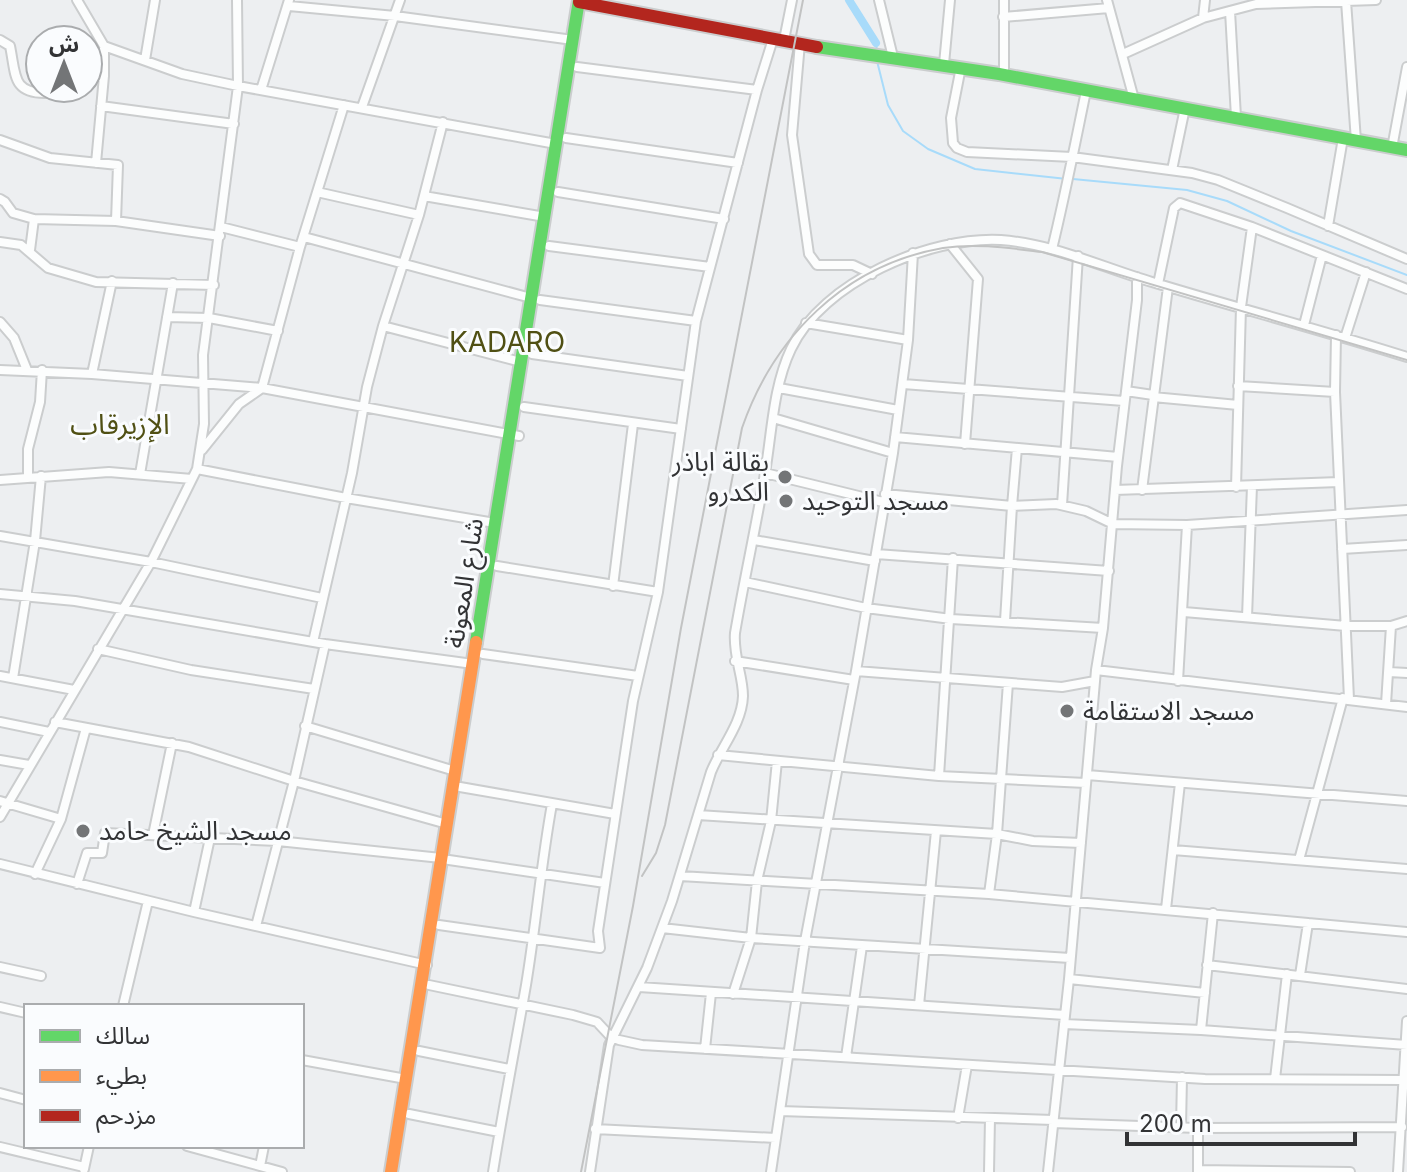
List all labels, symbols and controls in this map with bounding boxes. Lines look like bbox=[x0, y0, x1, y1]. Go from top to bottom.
north arrow bbox=[24, 24, 104, 104]
text: ش bbox=[49, 31, 79, 57]
district label: KADARO bbox=[449, 325, 565, 359]
district label: الإزيرقاب bbox=[70, 407, 170, 443]
place label: بقالة اباذر الكدرو bbox=[671, 446, 769, 507]
marker: بقالة اباذر الكدرو bbox=[776, 468, 794, 486]
place label: مسجد التوحيد bbox=[802, 485, 949, 516]
marker: مسجد التوحيد bbox=[777, 492, 795, 510]
street label: شارع المعونة bbox=[438, 516, 493, 651]
place label: مسجد الاستقامة bbox=[1083, 695, 1255, 726]
marker: مسجد الاستقامة bbox=[1058, 702, 1076, 720]
place label: مسجد الشيخ حامد bbox=[99, 815, 292, 851]
marker: مسجد الشيخ حامد bbox=[74, 822, 92, 840]
legend bbox=[24, 1004, 304, 1148]
text: سالك bbox=[96, 1021, 150, 1050]
text: بطيء bbox=[96, 1061, 147, 1095]
scale bar bbox=[1127, 1096, 1355, 1146]
text: مزدحم bbox=[96, 1101, 156, 1133]
text: 200 m bbox=[1139, 1109, 1212, 1138]

